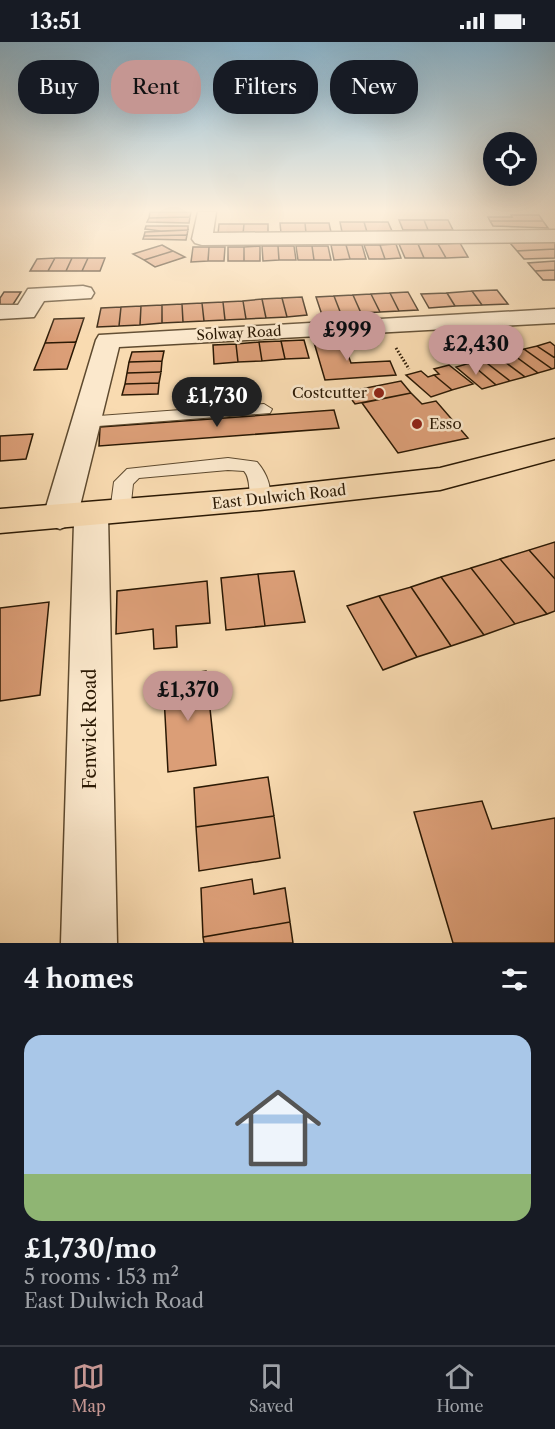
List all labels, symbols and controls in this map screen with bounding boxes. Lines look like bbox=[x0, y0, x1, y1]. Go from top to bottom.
text: 13:51 bbox=[30, 8, 81, 35]
chip: Buy bbox=[18, 60, 99, 114]
chip: Rent bbox=[111, 60, 201, 114]
chip: Filters bbox=[213, 60, 318, 114]
chip: New bbox=[330, 60, 418, 114]
map controls bbox=[483, 132, 537, 186]
button: locate bbox=[483, 132, 537, 186]
pin: £999 bbox=[311, 311, 383, 362]
text: £999 bbox=[322, 318, 372, 342]
street label: Solway Road bbox=[196, 322, 282, 344]
pin: £2,430 bbox=[427, 325, 525, 376]
text: £2,430 bbox=[443, 332, 509, 356]
pin: £1,730 bbox=[168, 377, 266, 428]
place label: Costcutter bbox=[292, 383, 368, 402]
text: £1,730 bbox=[186, 384, 248, 408]
marker: Costcutter bbox=[372, 386, 386, 400]
place label: Esso bbox=[429, 414, 462, 433]
marker: Esso bbox=[410, 417, 424, 431]
street label: East Dulwich Road bbox=[211, 480, 347, 513]
street label: Fenwick Road bbox=[79, 668, 101, 790]
pin: £1,370 bbox=[139, 671, 237, 722]
text: £1,370 bbox=[157, 678, 219, 702]
text: 4 homes bbox=[24, 963, 134, 995]
icon: filters bbox=[498, 963, 531, 996]
icon: home bbox=[224, 1074, 332, 1182]
text: £1,730/mo bbox=[24, 1233, 157, 1265]
text: 5 rooms · 153 m² bbox=[24, 1265, 179, 1289]
text: East Dulwich Road bbox=[24, 1289, 204, 1313]
tab: Map bbox=[72, 1360, 106, 1416]
tab: Saved bbox=[249, 1360, 293, 1416]
tab: Home bbox=[436, 1360, 483, 1416]

